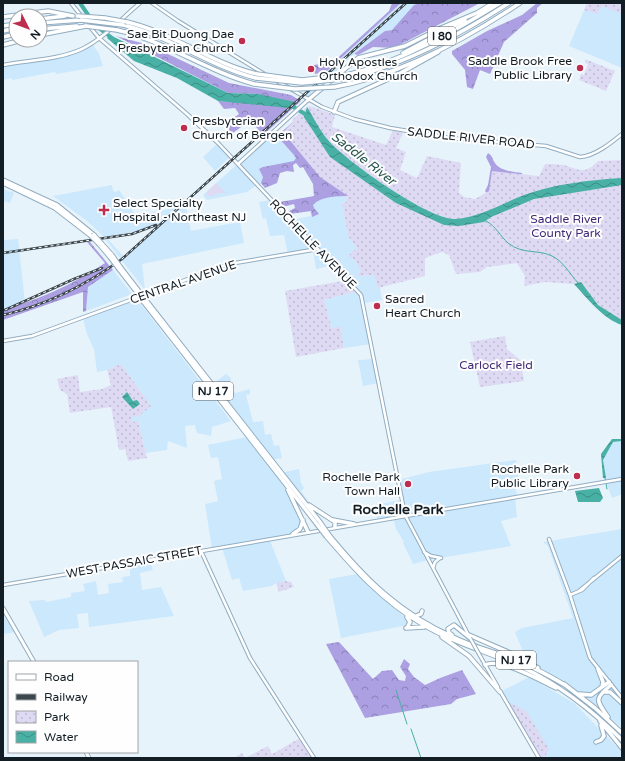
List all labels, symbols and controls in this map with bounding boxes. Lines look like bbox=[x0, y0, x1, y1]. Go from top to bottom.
north arrow bbox=[8, 8, 48, 48]
text: N bbox=[27, 27, 43, 42]
place label: Sae Bit Duong Dae Presbyterian Church bbox=[118, 27, 234, 55]
road number: I 80 bbox=[428, 27, 456, 45]
marker: Sae Bit Duong Dae Presbyterian Church bbox=[237, 36, 247, 46]
place label: Saddle Brook Free Public Library bbox=[468, 54, 573, 82]
place label: Holy Apostles Orthodox Church bbox=[319, 55, 418, 83]
marker: Saddle Brook Free Public Library bbox=[575, 63, 585, 73]
marker: Holy Apostles Orthodox Church bbox=[306, 64, 316, 74]
place label: Presbyterian Church of Bergen bbox=[192, 114, 292, 142]
marker: Presbyterian Church of Bergen bbox=[179, 123, 189, 133]
street label: SADDLE RIVER ROAD bbox=[407, 124, 535, 152]
water label: Saddle River bbox=[328, 129, 400, 190]
place label: Select Specialty Hospital - Northeast NJ bbox=[113, 196, 246, 224]
street label: ROCHELLE AVENUE bbox=[267, 196, 360, 292]
marker: Select Specialty Hospital - Northeast NJ bbox=[98, 204, 110, 216]
park label: Saddle River County Park bbox=[530, 212, 602, 240]
street label: CENTRAL AVENUE bbox=[128, 257, 238, 307]
place label: Sacred Heart Church bbox=[385, 292, 461, 320]
marker: Sacred Heart Church bbox=[372, 301, 382, 311]
park label: Carlock Field bbox=[459, 358, 533, 372]
road number: NJ 17 bbox=[193, 382, 233, 400]
place label: Rochelle Park Public Library bbox=[491, 462, 570, 490]
place label: Rochelle Park Town Hall bbox=[322, 470, 400, 498]
marker: Rochelle Park Public Library bbox=[572, 471, 582, 481]
marker: Rochelle Park Town Hall bbox=[403, 479, 413, 489]
district label: Rochelle Park bbox=[353, 501, 444, 518]
street label: WEST PASSAIC STREET bbox=[65, 543, 204, 581]
road number: NJ 17 bbox=[496, 651, 536, 669]
legend bbox=[8, 661, 138, 753]
text: Road bbox=[44, 670, 74, 684]
text: Railway bbox=[44, 690, 88, 704]
text: Park bbox=[44, 710, 70, 724]
text: Water bbox=[44, 730, 79, 744]

